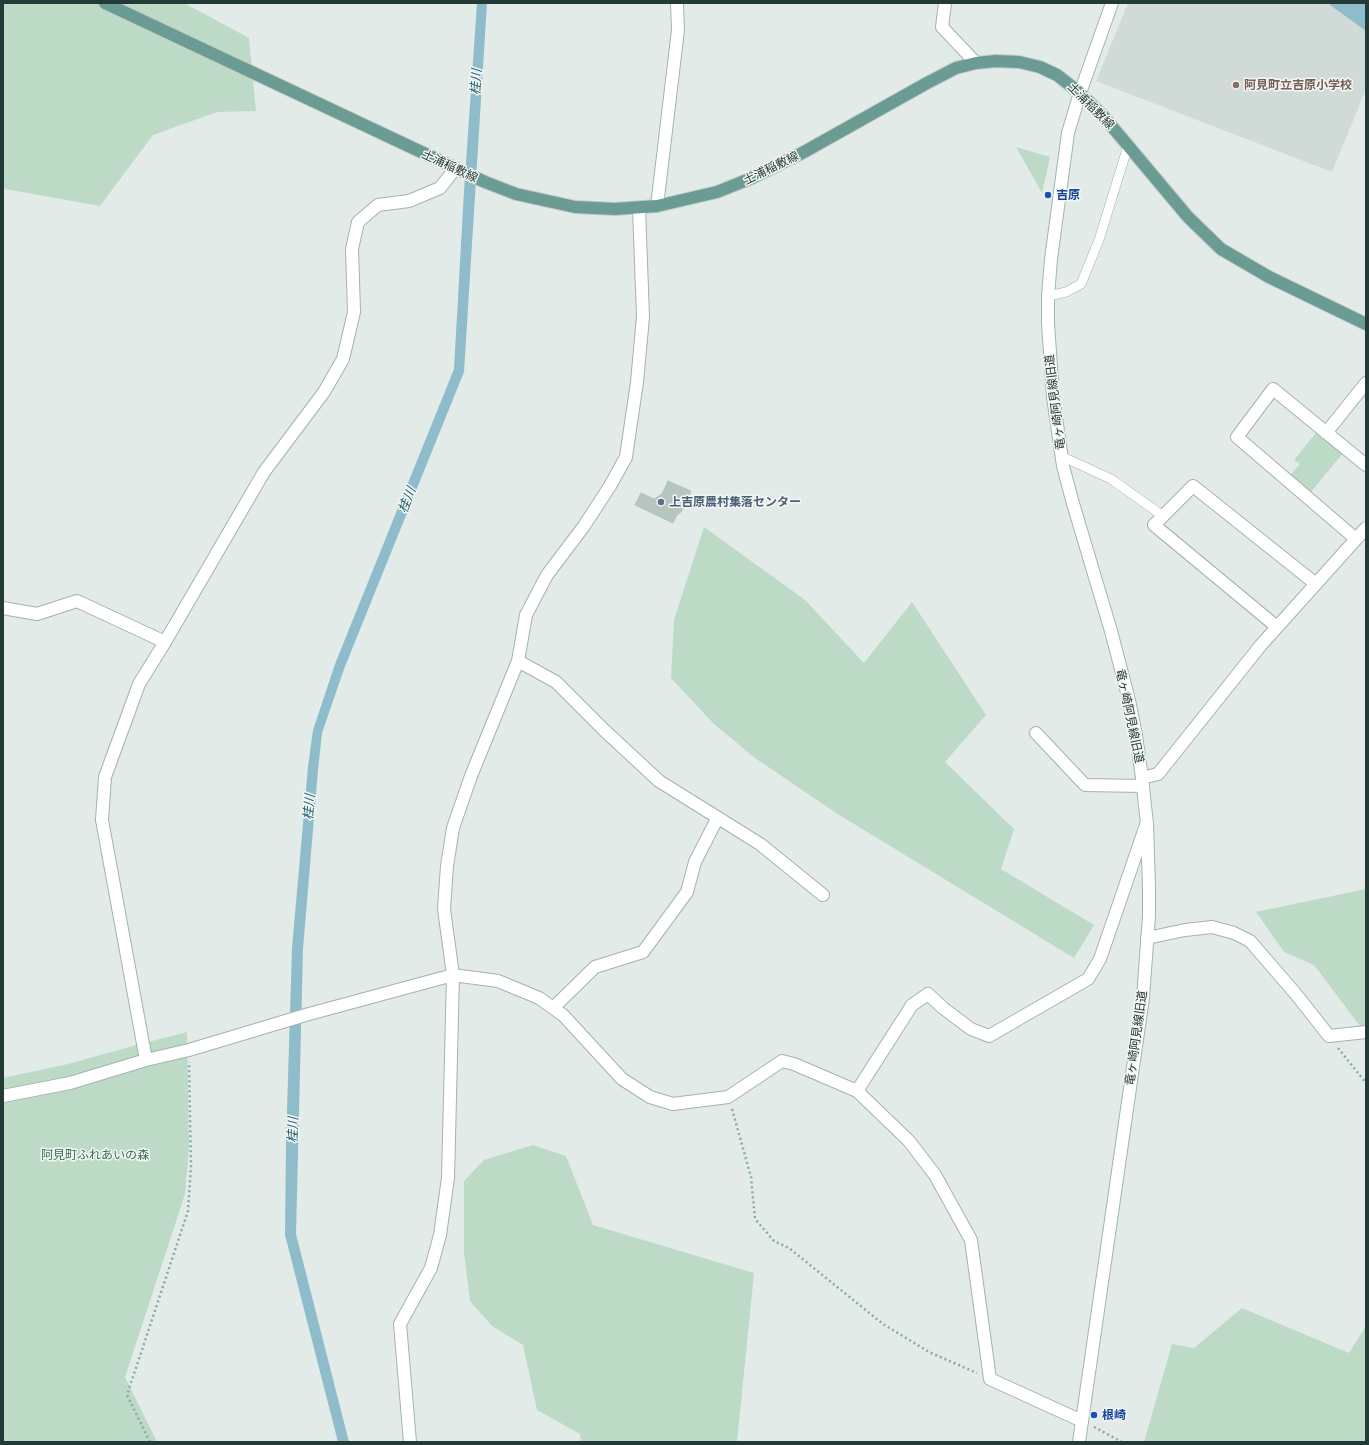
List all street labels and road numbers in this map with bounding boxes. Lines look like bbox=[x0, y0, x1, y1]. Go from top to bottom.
street label: 土浦稲敷線 bbox=[1065, 80, 1117, 132]
street label: 土浦稲敷線 bbox=[420, 147, 480, 185]
street label: 土浦稲敷線 bbox=[741, 148, 801, 188]
street label: 竜ヶ崎阿見線旧道 bbox=[1042, 353, 1068, 451]
street label: 竜ヶ崎阿見線旧道 bbox=[1113, 668, 1147, 764]
street label: 竜ヶ崎阿見線旧道 bbox=[1122, 989, 1150, 1087]

